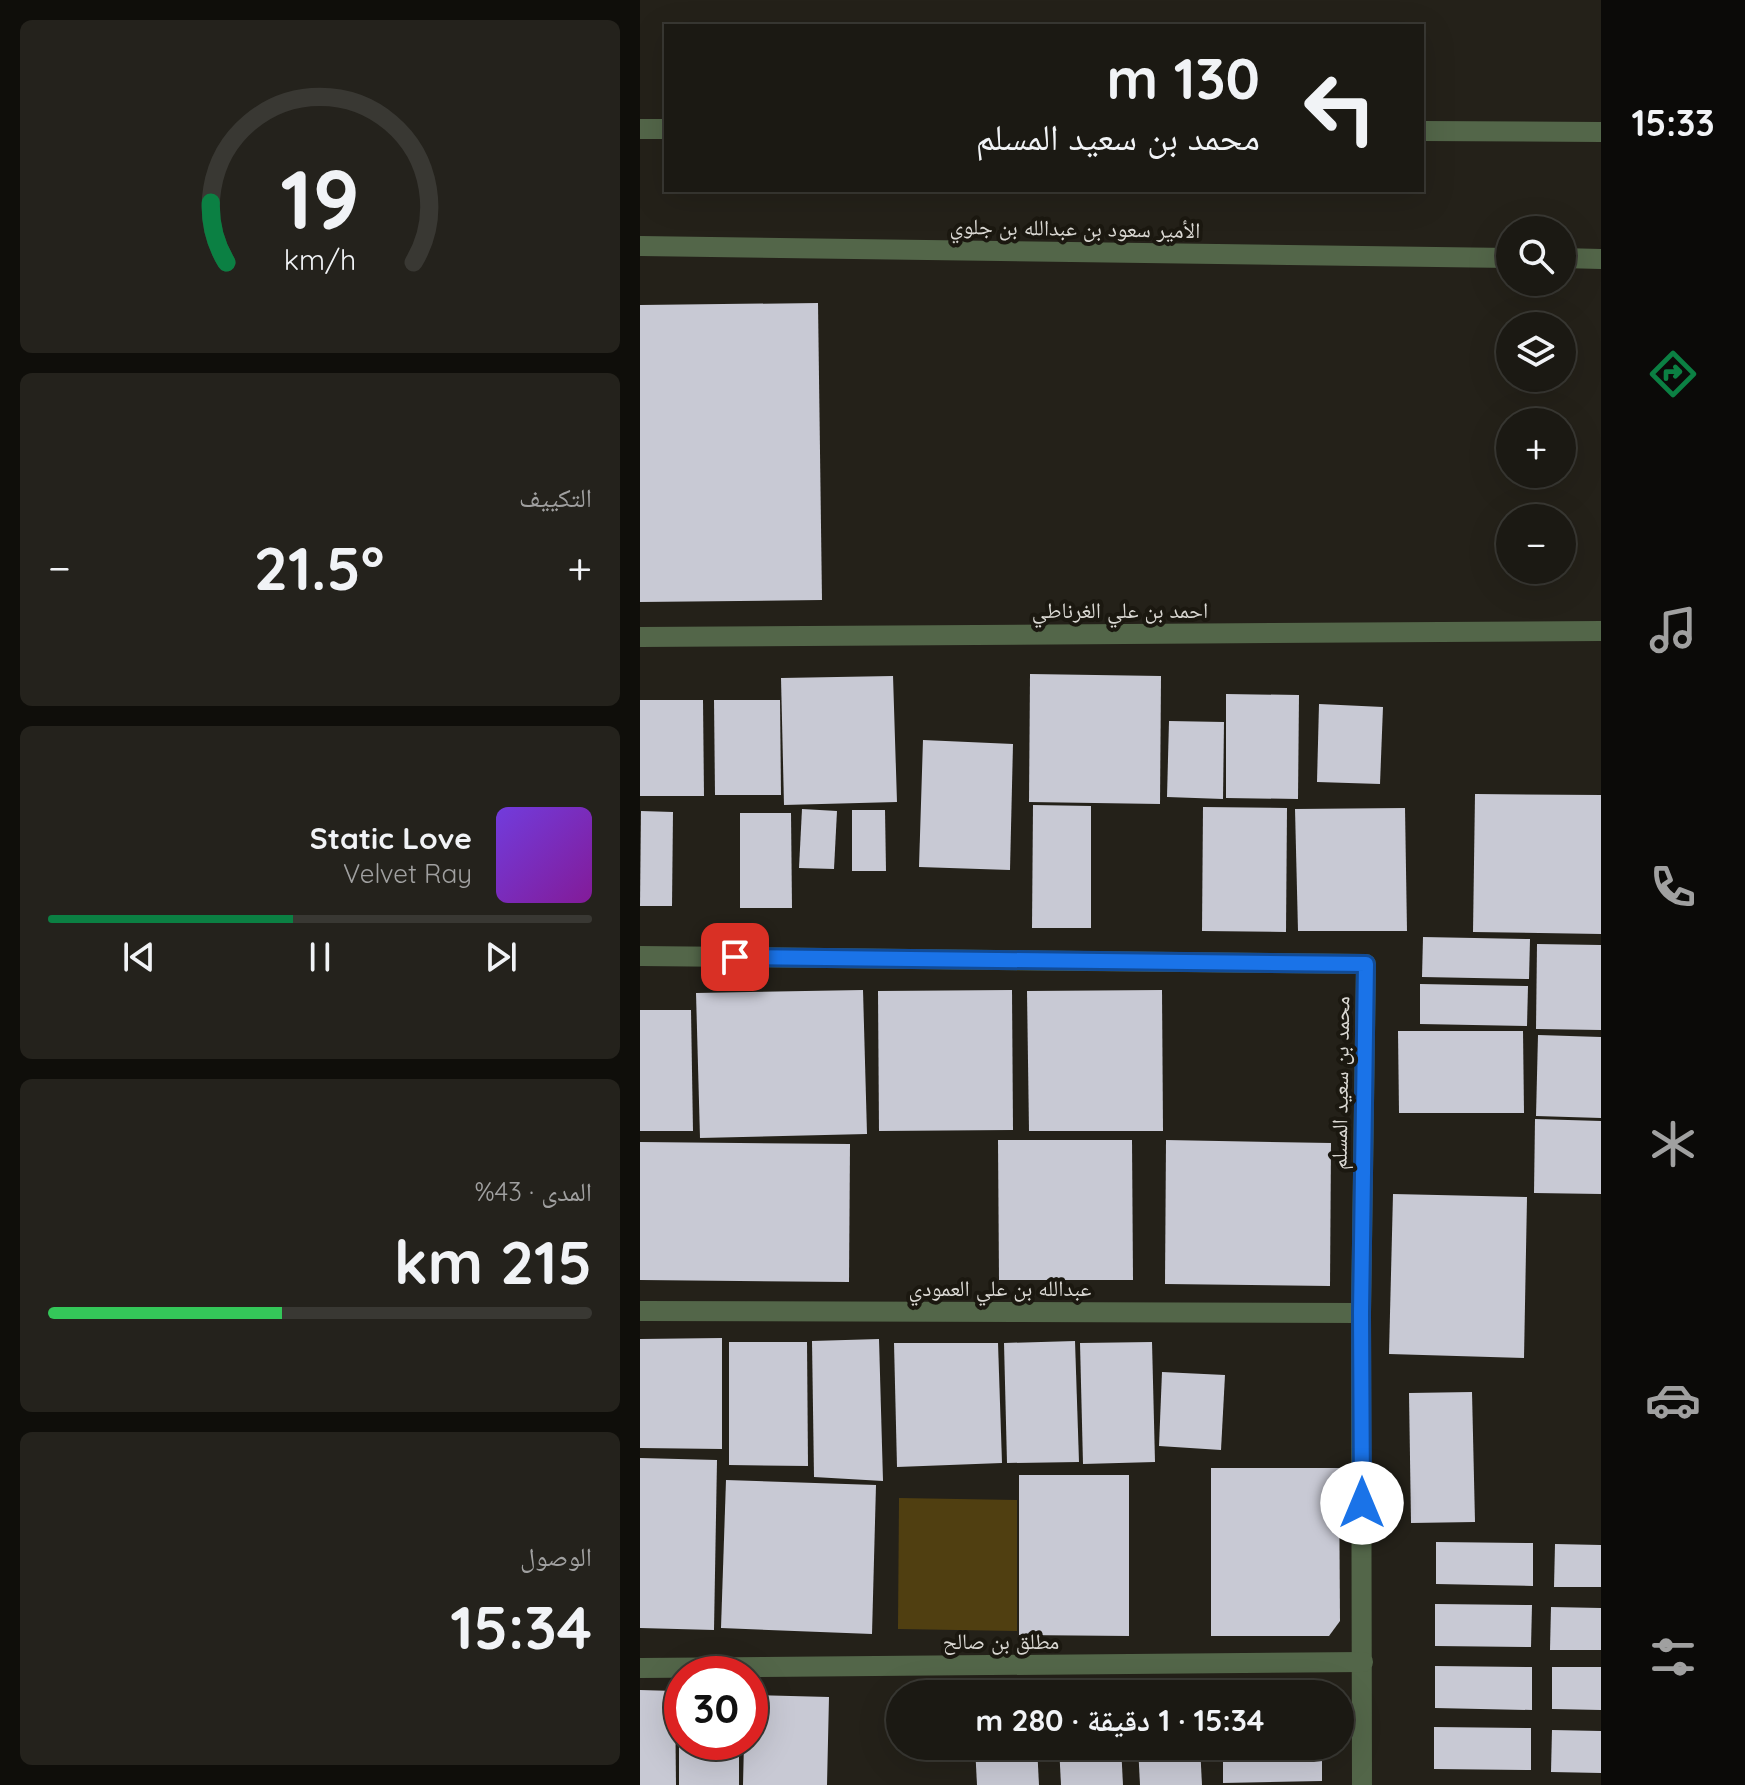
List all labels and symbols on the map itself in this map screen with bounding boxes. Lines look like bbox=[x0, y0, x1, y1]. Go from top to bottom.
street label: الأمير سعود بن عبدالله بن جلوي bbox=[949, 212, 1201, 248]
street label: احمد بن علي الغرناطي bbox=[1032, 596, 1208, 628]
pin bbox=[701, 923, 769, 991]
street label: محمد بن سعيد المسلم bbox=[1324, 996, 1357, 1170]
street label: عبدالله بن علي العمودي bbox=[909, 1274, 1091, 1306]
position arrow bbox=[1320, 1461, 1404, 1545]
street label: مطلق بن صالح bbox=[943, 1627, 1059, 1655]
speed limit sign: 30 bbox=[664, 1656, 768, 1760]

